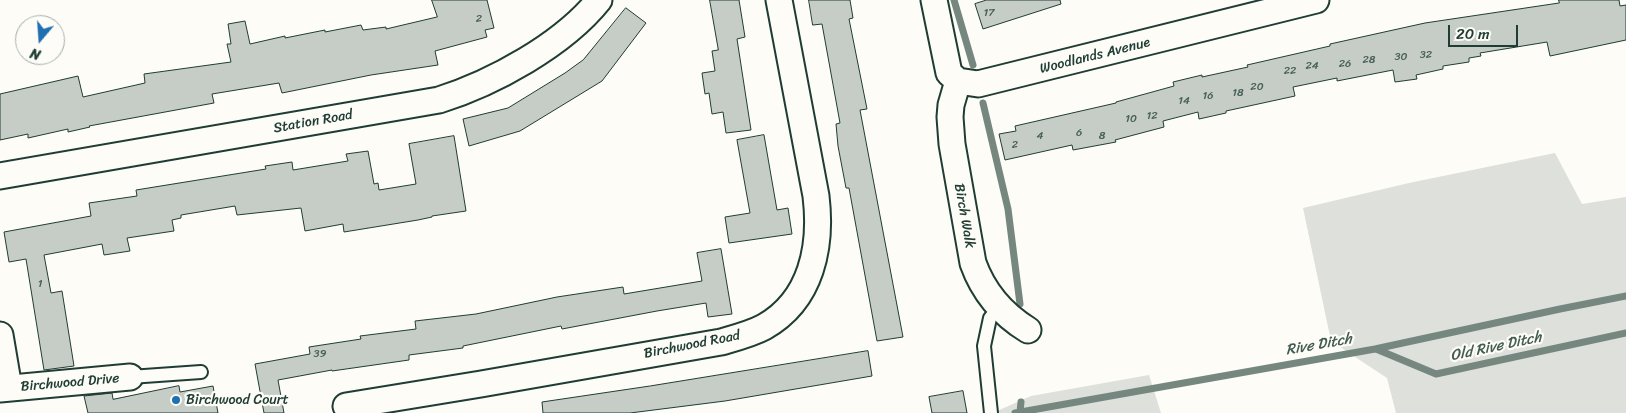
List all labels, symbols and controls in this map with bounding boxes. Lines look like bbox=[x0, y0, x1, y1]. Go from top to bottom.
house number: 17 bbox=[984, 6, 994, 20]
house number: 2 bbox=[476, 12, 482, 26]
north arrow bbox=[15, 15, 65, 65]
scale bar bbox=[1451, 15, 1521, 47]
text: 20 m bbox=[1456, 21, 1490, 47]
street label: Woodlands Avenue bbox=[1038, 34, 1152, 78]
text: N bbox=[27, 40, 44, 67]
house number: 32 bbox=[1420, 48, 1432, 62]
house number: 30 bbox=[1395, 50, 1407, 64]
house number: 28 bbox=[1363, 53, 1375, 67]
house number: 26 bbox=[1339, 57, 1351, 71]
house number: 24 bbox=[1305, 59, 1319, 73]
house number: 22 bbox=[1284, 64, 1296, 78]
house number: 20 bbox=[1250, 80, 1264, 94]
house number: 18 bbox=[1232, 86, 1244, 100]
house number: 16 bbox=[1203, 89, 1213, 103]
house number: 14 bbox=[1178, 94, 1190, 108]
street label: Station Road bbox=[272, 107, 354, 137]
house number: 12 bbox=[1146, 109, 1158, 123]
house number: 10 bbox=[1125, 112, 1137, 126]
house number: 6 bbox=[1076, 126, 1082, 140]
house number: 4 bbox=[1037, 129, 1043, 143]
house number: 8 bbox=[1099, 129, 1105, 143]
house number: 2 bbox=[1012, 138, 1018, 152]
street label: Birch Walk bbox=[950, 182, 978, 250]
house number: 1 bbox=[38, 277, 42, 291]
street label: Birchwood Road bbox=[643, 327, 741, 363]
water label: Old Rive Ditch bbox=[1449, 329, 1543, 365]
water label: Rive Ditch bbox=[1285, 330, 1353, 360]
house number: 39 bbox=[314, 347, 326, 361]
street label: Birchwood Drive bbox=[20, 370, 120, 396]
place label: Birchwood Court bbox=[186, 392, 289, 408]
marker: Birchwood Court bbox=[170, 394, 182, 406]

